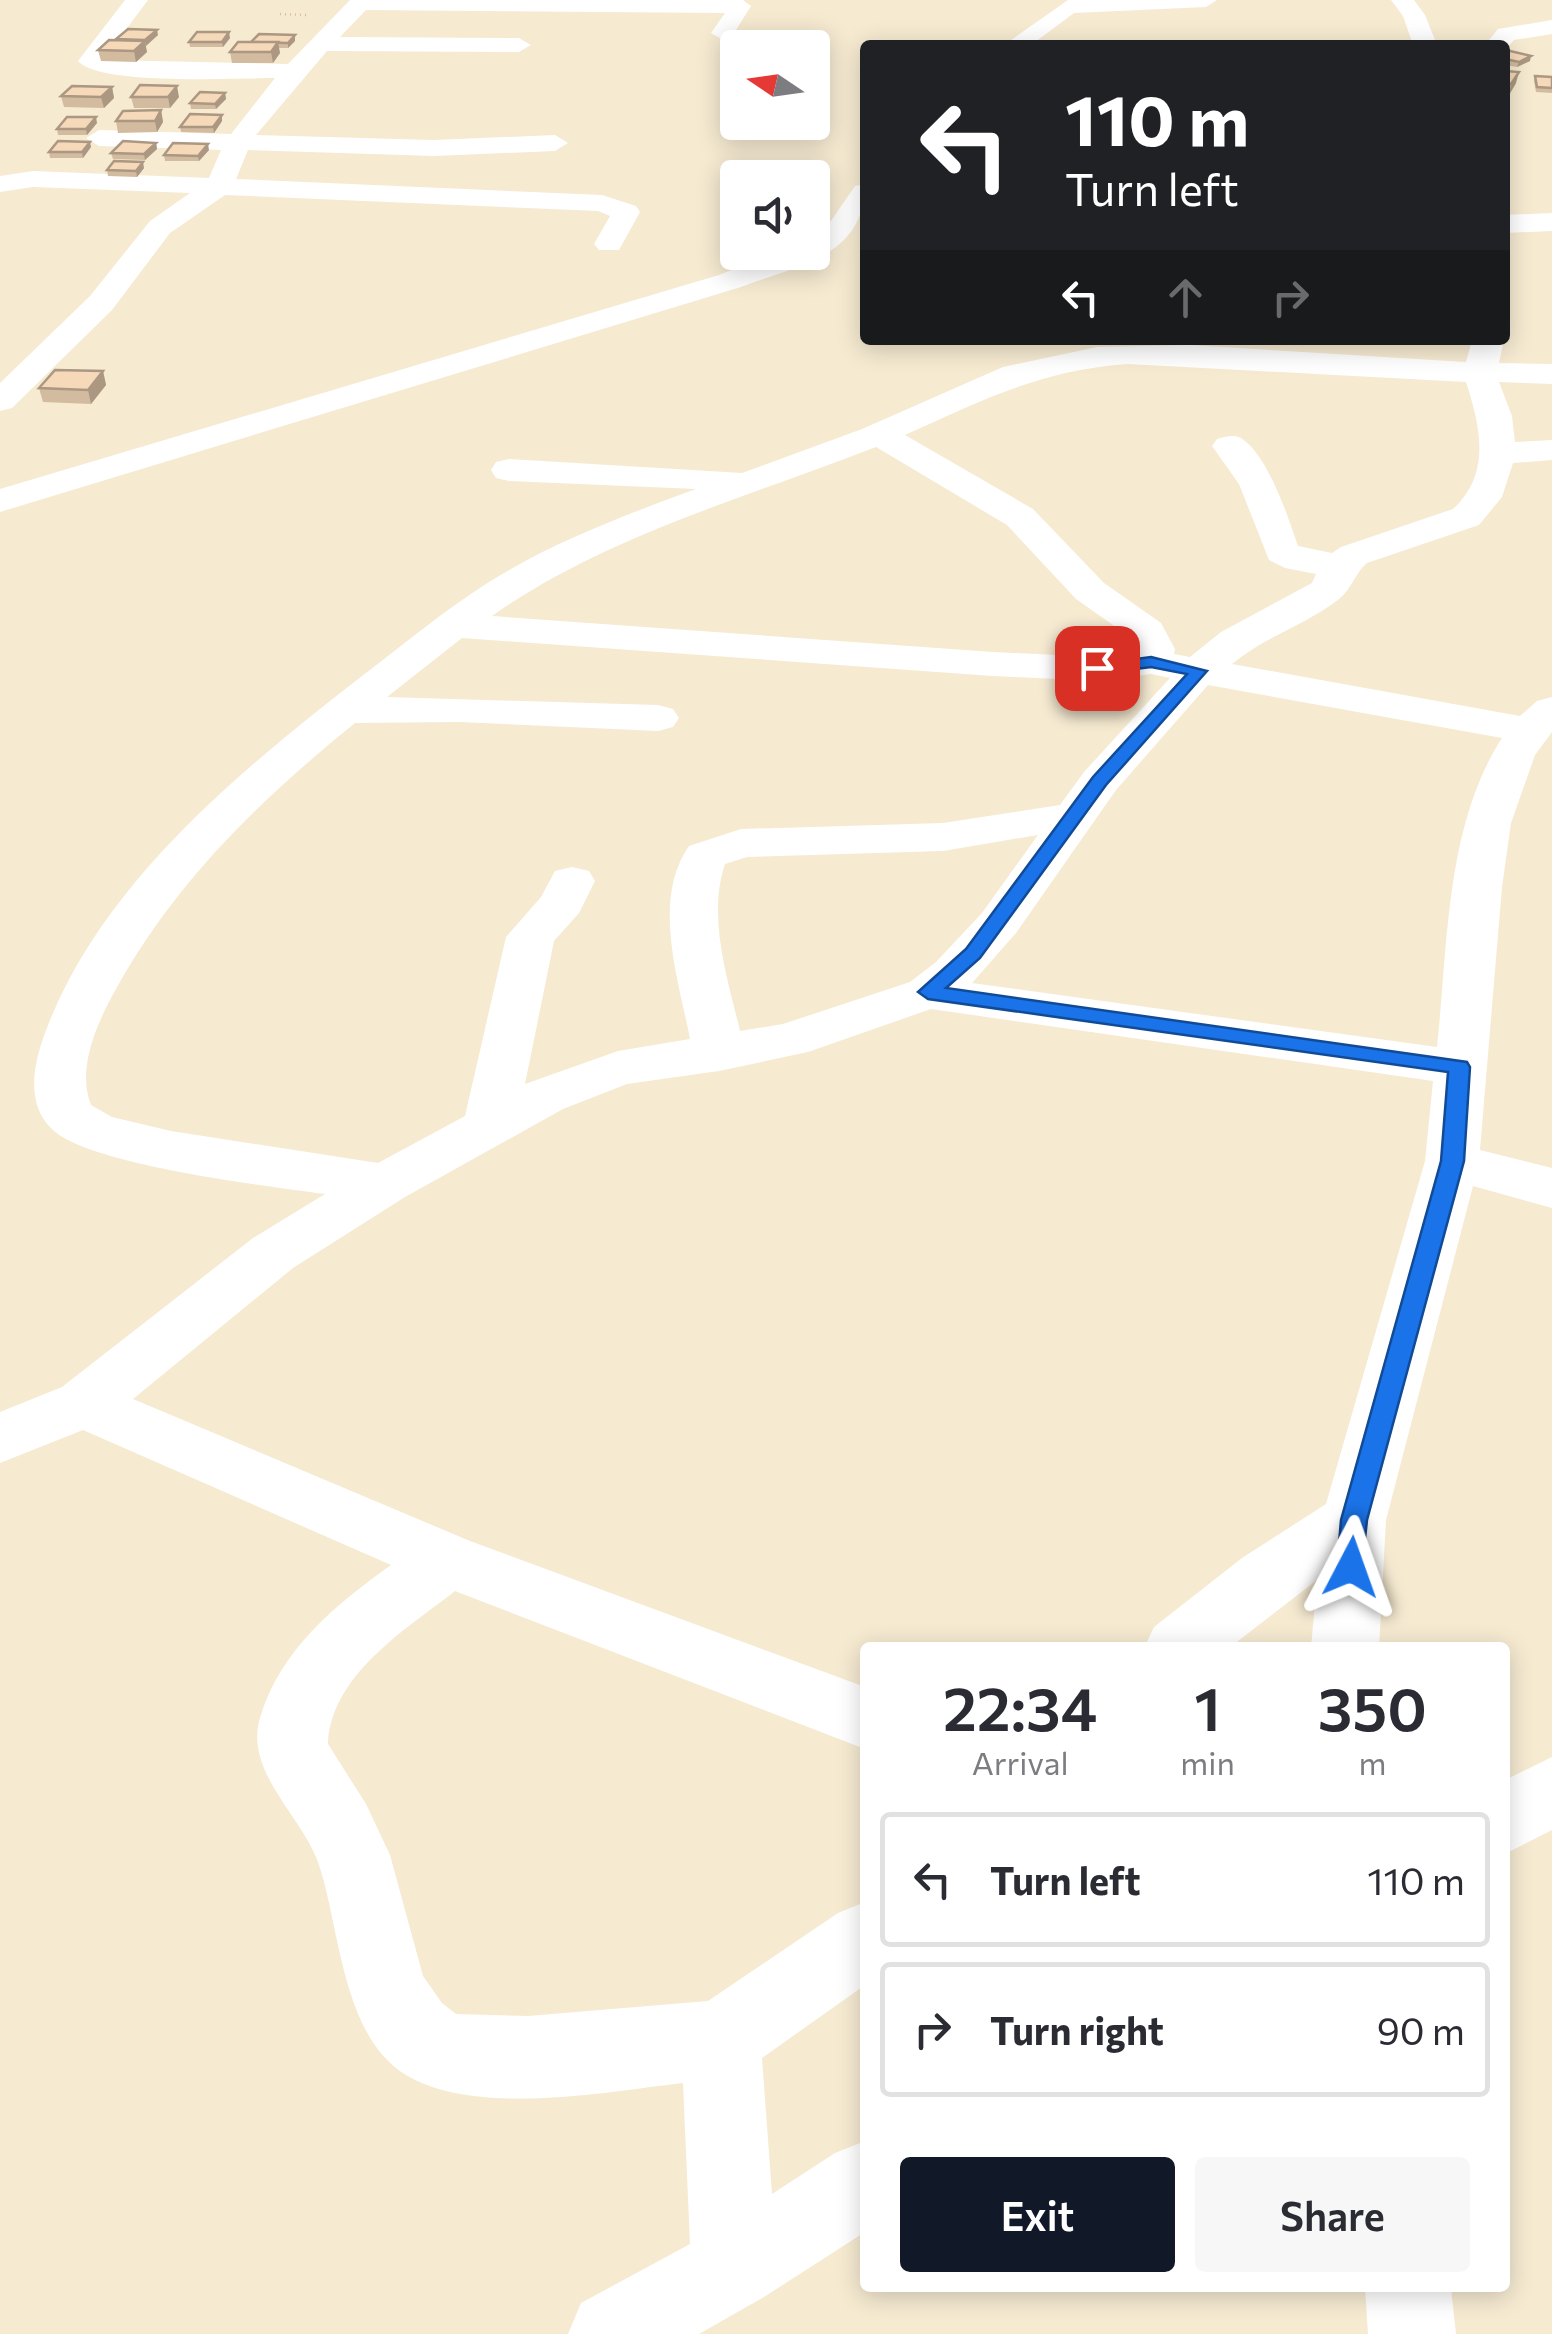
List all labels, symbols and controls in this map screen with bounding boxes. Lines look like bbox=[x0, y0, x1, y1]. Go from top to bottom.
north arrow bbox=[720, 30, 830, 140]
map controls bbox=[720, 30, 830, 270]
text: 110 m bbox=[1065, 75, 1249, 160]
icon: left bbox=[900, 80, 1030, 210]
button: sound bbox=[720, 160, 830, 270]
text: Turn left bbox=[1065, 160, 1239, 215]
icon: left bbox=[1053, 270, 1108, 325]
icon: ahead bbox=[1158, 270, 1213, 325]
icon: right bbox=[1263, 270, 1318, 325]
pin bbox=[1055, 626, 1140, 711]
icon: arrive bbox=[1070, 641, 1125, 696]
position arrow bbox=[1299, 1515, 1403, 1619]
text: 22:34 bbox=[943, 1670, 1097, 1743]
text: 1 bbox=[1194, 1670, 1221, 1743]
text: 350 bbox=[1318, 1670, 1427, 1743]
text: Arrival bbox=[972, 1742, 1069, 1782]
text: min bbox=[1180, 1742, 1235, 1782]
text: m bbox=[1358, 1742, 1386, 1782]
icon: left bbox=[905, 1852, 960, 1907]
text: Turn left bbox=[990, 1856, 1141, 1903]
text: 110 m bbox=[1367, 1856, 1465, 1903]
icon: right bbox=[905, 2002, 960, 2057]
text: Turn right bbox=[990, 2006, 1164, 2053]
text: 90 m bbox=[1377, 2006, 1465, 2053]
button: Exit bbox=[900, 2157, 1175, 2272]
button: Share bbox=[1195, 2157, 1470, 2272]

